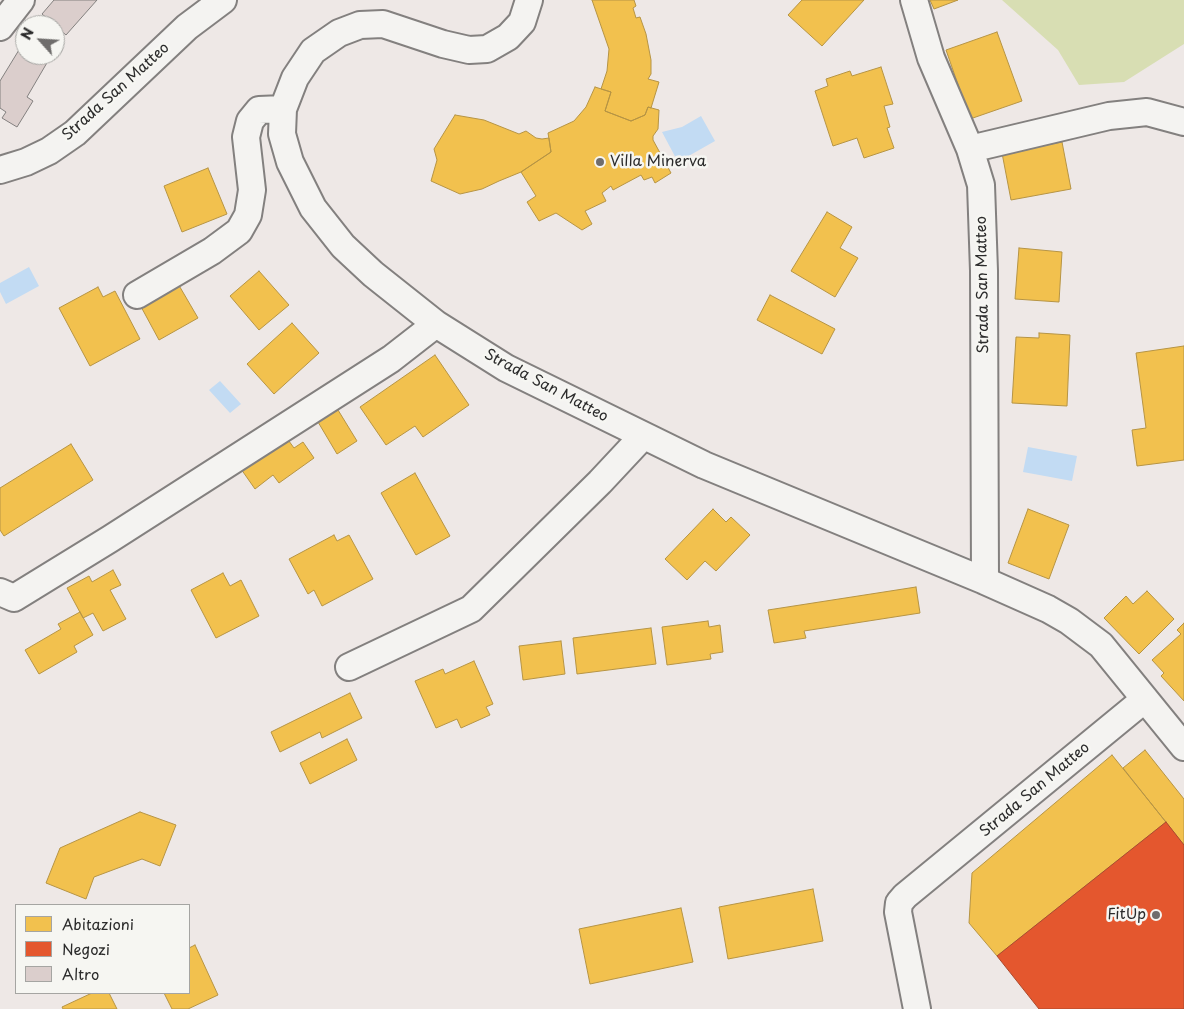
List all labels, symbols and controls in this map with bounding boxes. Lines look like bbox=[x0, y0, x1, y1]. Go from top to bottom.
north arrow bbox=[15, 15, 65, 65]
text: N bbox=[15, 24, 39, 43]
street label: Strada San Matteo bbox=[59, 39, 173, 145]
place label: Villa Minerva bbox=[610, 153, 706, 171]
marker: Villa Minerva bbox=[594, 156, 606, 168]
street label: Strada San Matteo bbox=[973, 216, 993, 354]
street label: Strada San Matteo bbox=[481, 346, 611, 426]
street label: Strada San Matteo bbox=[976, 739, 1094, 841]
legend bbox=[15, 904, 190, 994]
place label: FitUp bbox=[1107, 906, 1146, 924]
marker: FitUp bbox=[1150, 909, 1162, 921]
text: Abitazioni bbox=[62, 912, 134, 935]
text: Negozi bbox=[62, 937, 110, 960]
text: Altro bbox=[62, 962, 99, 985]

